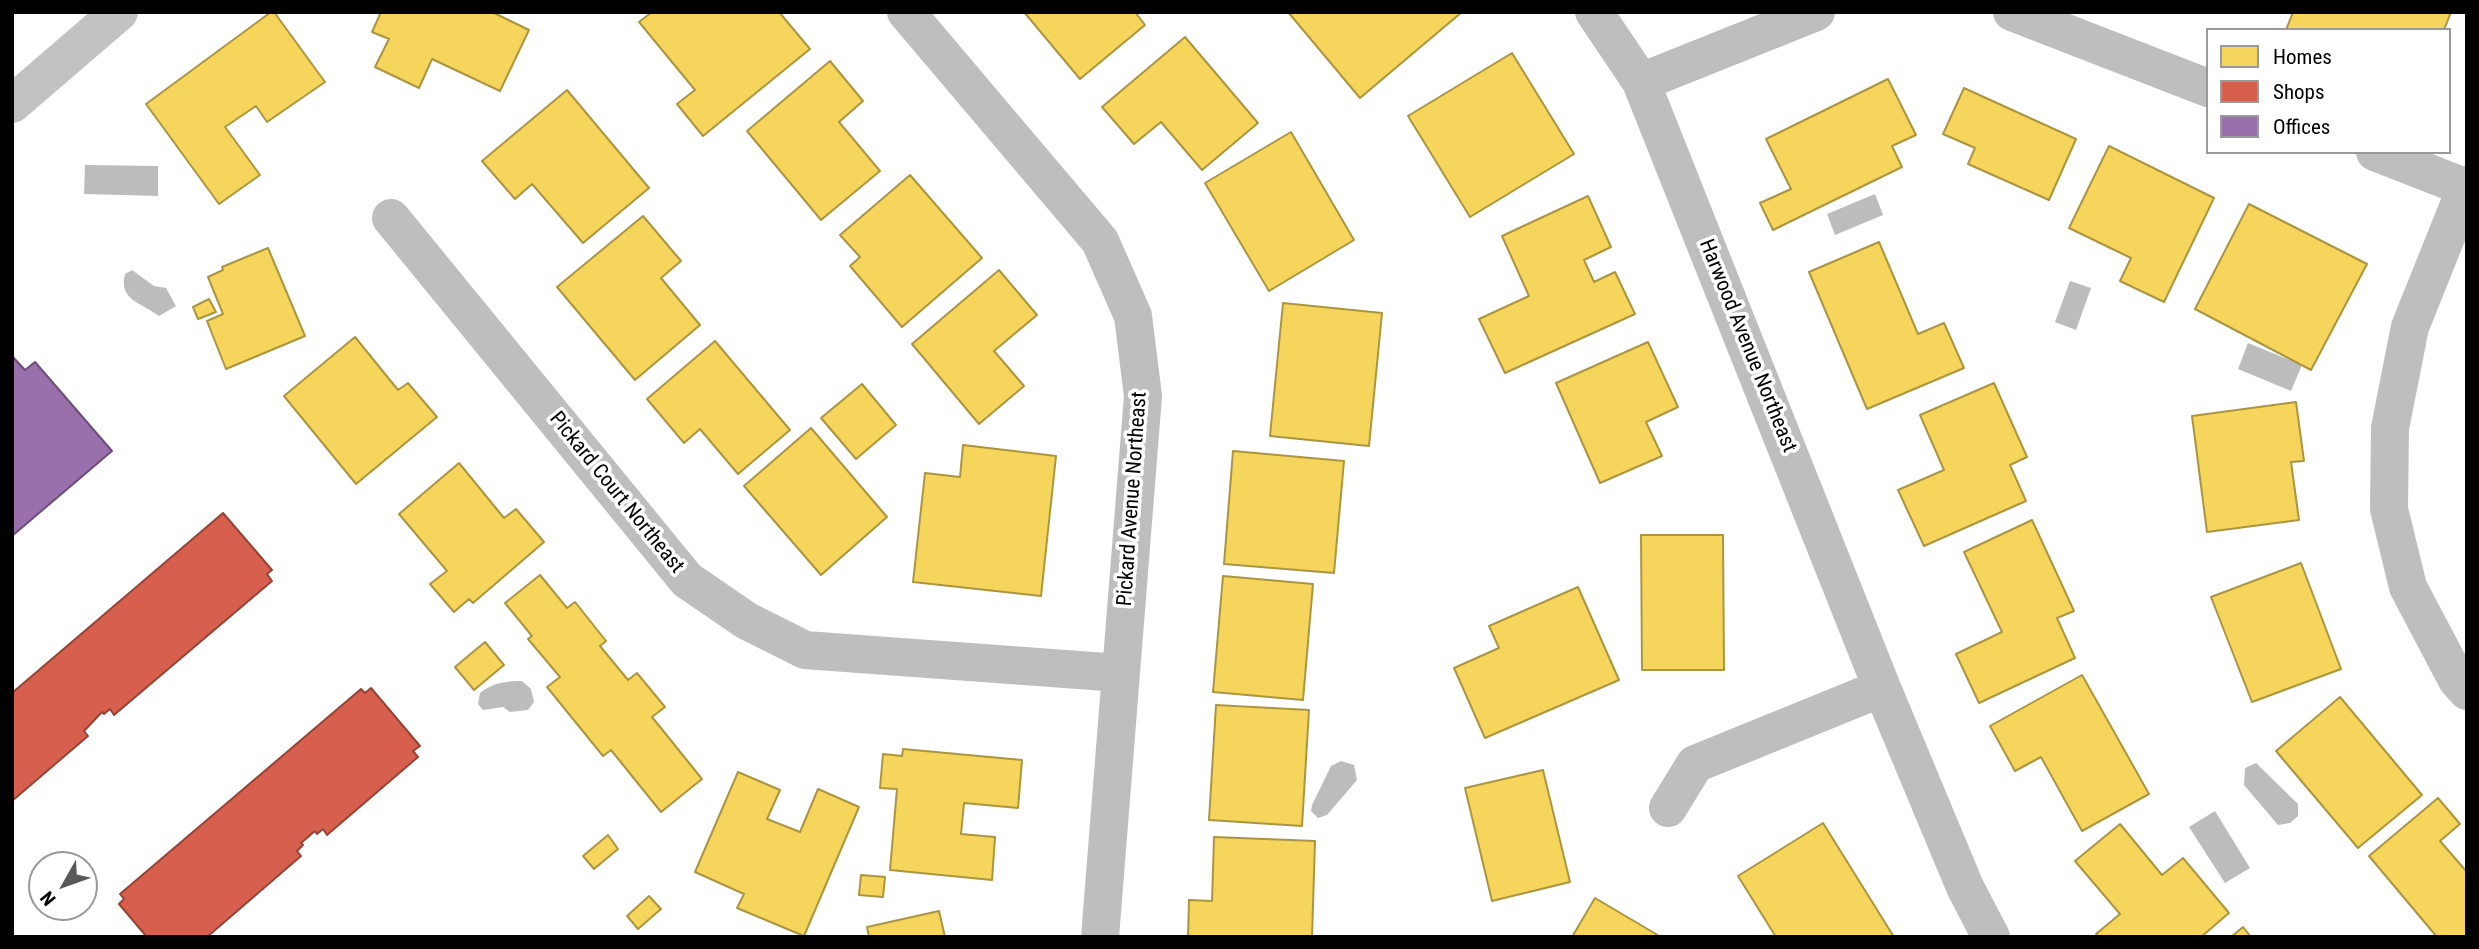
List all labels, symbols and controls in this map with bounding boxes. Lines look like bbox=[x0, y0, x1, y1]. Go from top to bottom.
legend bbox=[2206, 28, 2451, 154]
text: Homes bbox=[2273, 45, 2332, 69]
text: Shops bbox=[2273, 80, 2325, 104]
text: Offices bbox=[2273, 115, 2330, 139]
street label: Harwood Avenue Northeast bbox=[1693, 236, 1801, 456]
street label: Pickard Avenue Northeast bbox=[1113, 391, 1153, 607]
street label: Pickard Court Northeast bbox=[543, 407, 689, 579]
north arrow bbox=[28, 851, 98, 921]
text: N bbox=[36, 887, 61, 910]

